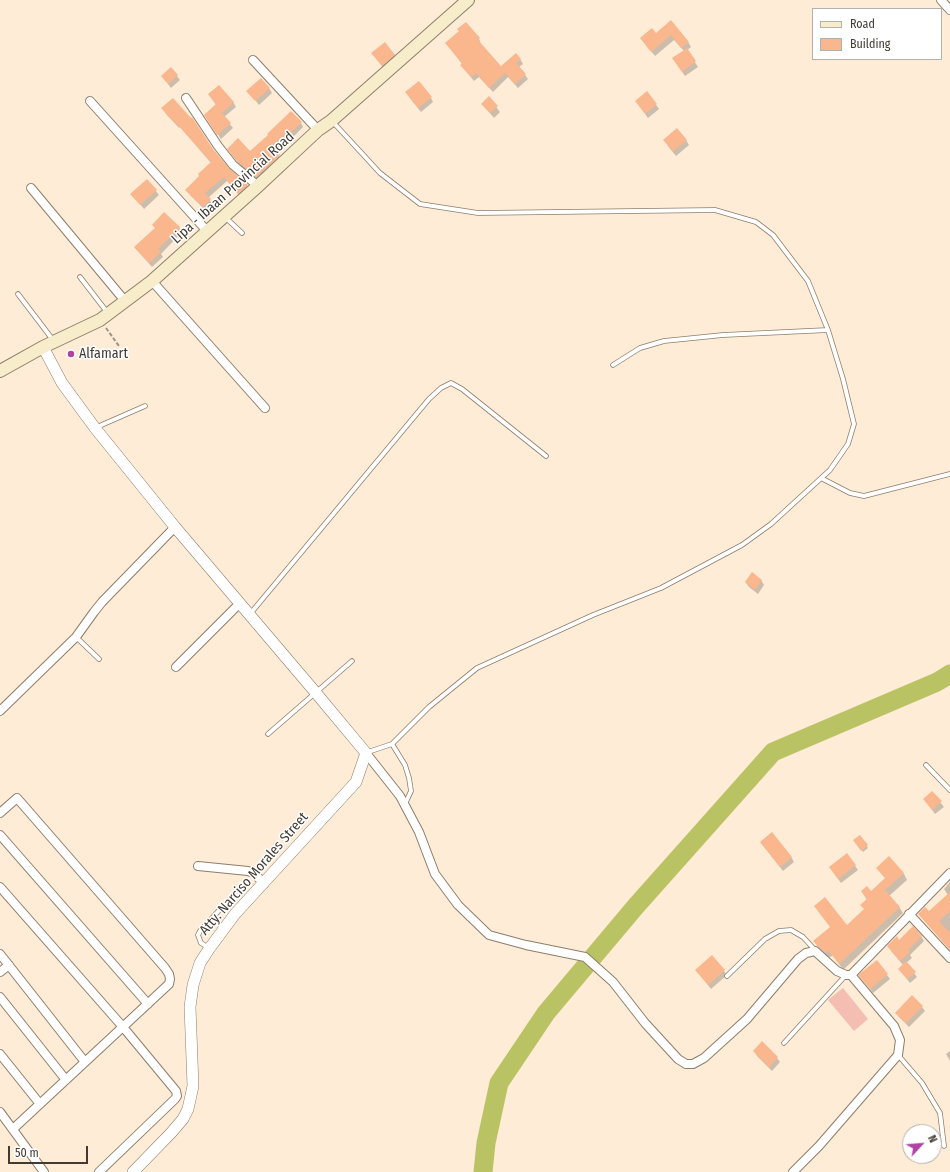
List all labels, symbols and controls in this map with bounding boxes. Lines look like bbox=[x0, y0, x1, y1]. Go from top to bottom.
legend bbox=[812, 8, 942, 60]
text: Road bbox=[850, 17, 875, 31]
text: Building bbox=[850, 37, 890, 51]
street label: Lipa - Ibaan Provincial Road bbox=[168, 128, 298, 248]
place label: Alfamart bbox=[79, 346, 128, 362]
marker: Alfamart bbox=[66, 349, 76, 359]
street label: Atty. Narciso Morales Street bbox=[196, 809, 312, 939]
north arrow bbox=[902, 1124, 942, 1164]
text: N bbox=[925, 1133, 940, 1145]
scale bar bbox=[10, 1138, 90, 1164]
text: 50 m bbox=[15, 1146, 39, 1160]

